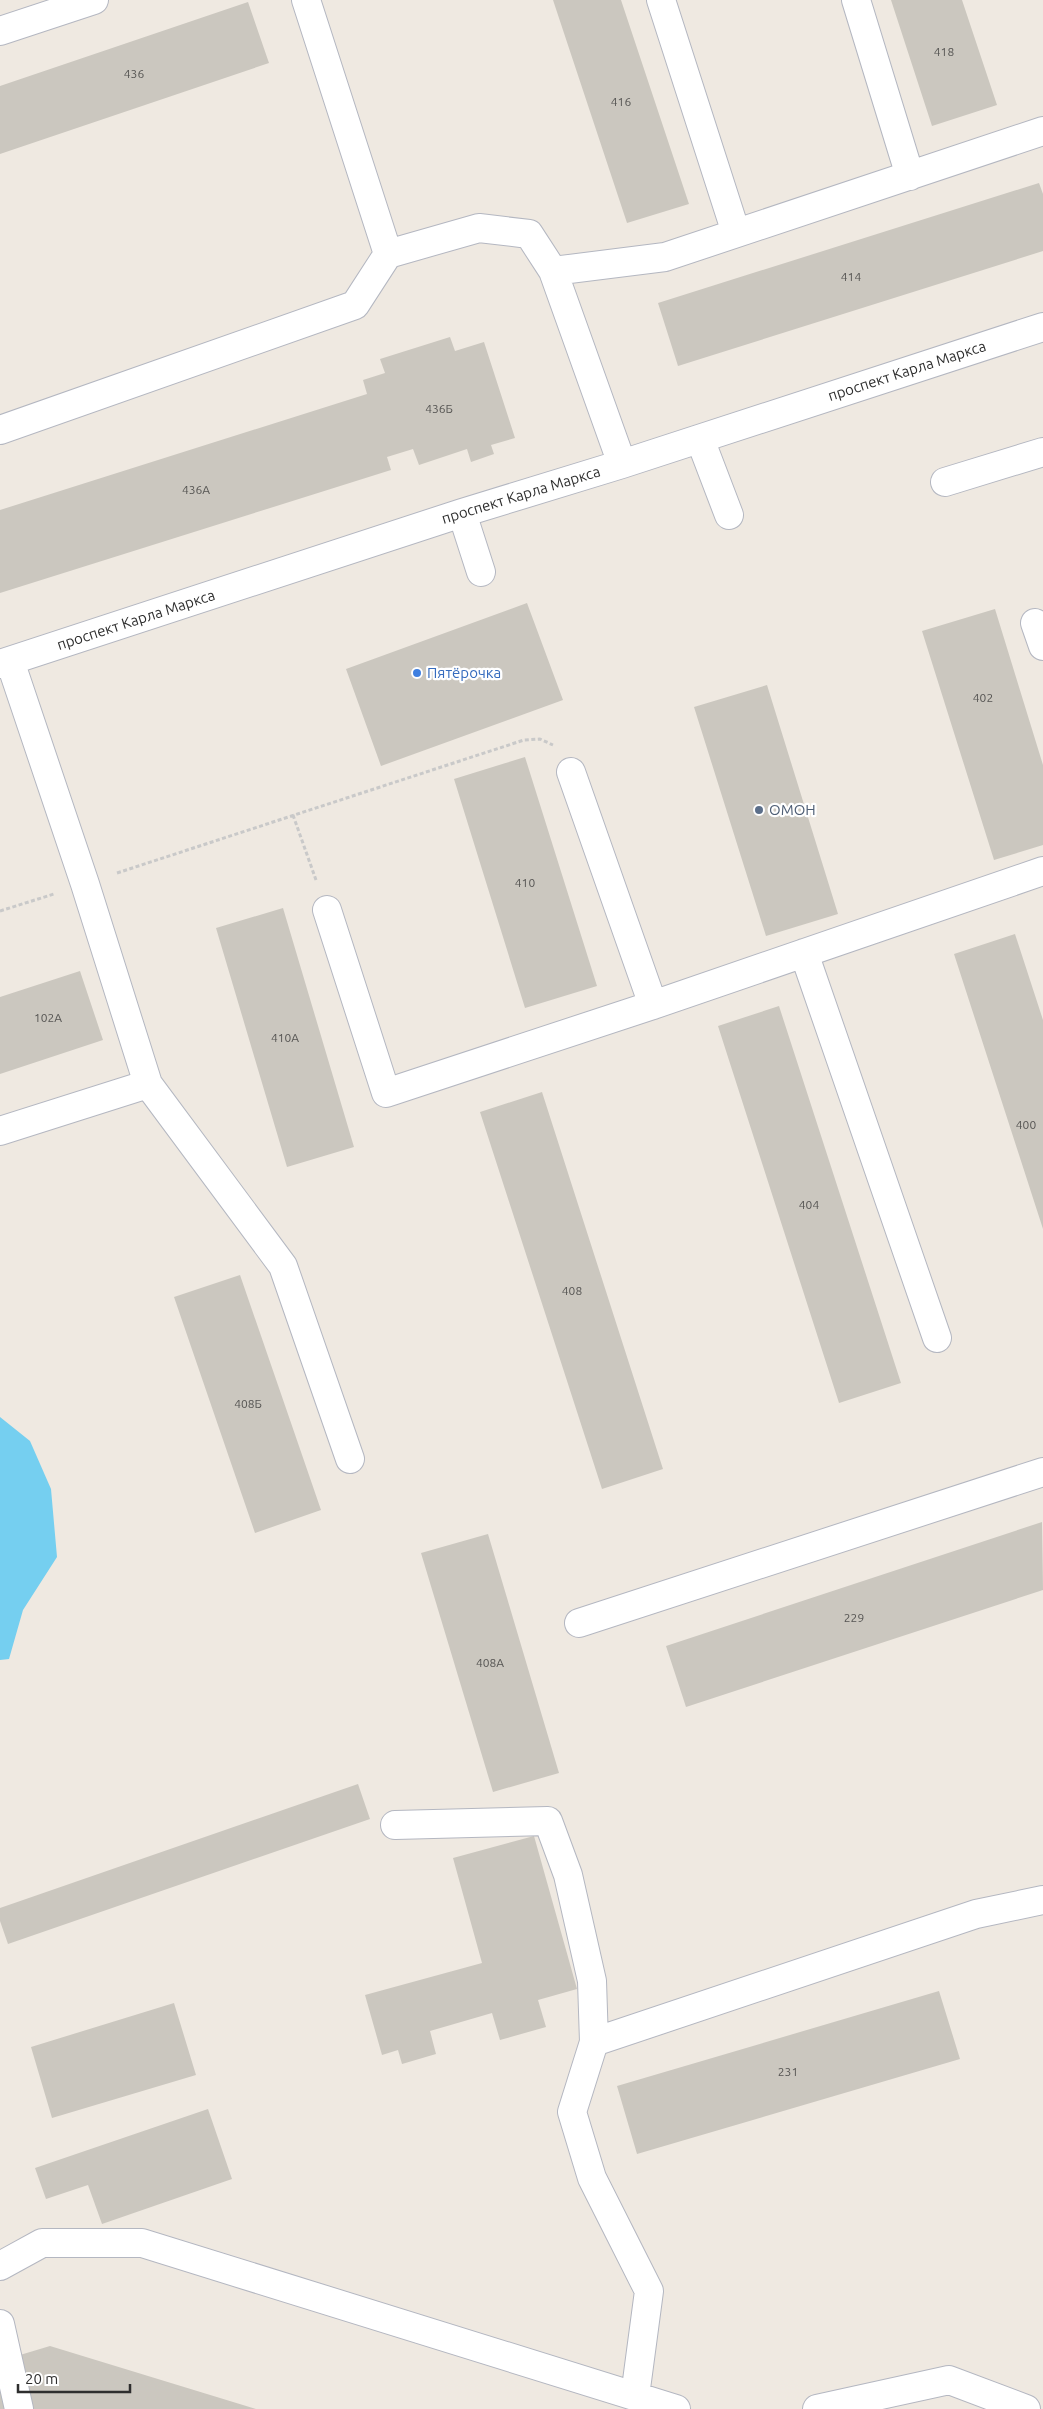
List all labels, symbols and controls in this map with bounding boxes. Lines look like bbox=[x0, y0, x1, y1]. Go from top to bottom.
house number: 418 bbox=[934, 45, 954, 58]
house number: 436 bbox=[124, 67, 144, 80]
house number: 416 bbox=[611, 95, 631, 108]
house number: 414 bbox=[841, 270, 861, 283]
street label: проспект Карла Маркса bbox=[826, 337, 988, 404]
house number: 436Б bbox=[425, 402, 453, 415]
street label: проспект Карла Маркса bbox=[439, 462, 602, 527]
house number: 436А bbox=[182, 483, 210, 496]
street label: проспект Карла Маркса bbox=[55, 586, 217, 653]
place label: Пятёрочка bbox=[427, 664, 501, 681]
marker: Пятёрочка bbox=[411, 667, 423, 679]
house number: 402 bbox=[973, 691, 993, 704]
place label: ОМОН bbox=[769, 801, 816, 818]
marker: ОМОН bbox=[753, 804, 765, 816]
house number: 410 bbox=[515, 876, 535, 889]
house number: 102А bbox=[34, 1011, 62, 1024]
house number: 410А bbox=[271, 1031, 299, 1044]
house number: 400 bbox=[1016, 1118, 1036, 1131]
house number: 404 bbox=[799, 1198, 819, 1211]
house number: 408 bbox=[562, 1284, 582, 1297]
house number: 408Б bbox=[234, 1397, 262, 1410]
house number: 229 bbox=[844, 1611, 864, 1624]
house number: 408А bbox=[476, 1656, 504, 1669]
house number: 231 bbox=[778, 2065, 798, 2078]
scale bar bbox=[18, 2362, 130, 2394]
text: 20 m bbox=[25, 2370, 58, 2387]

